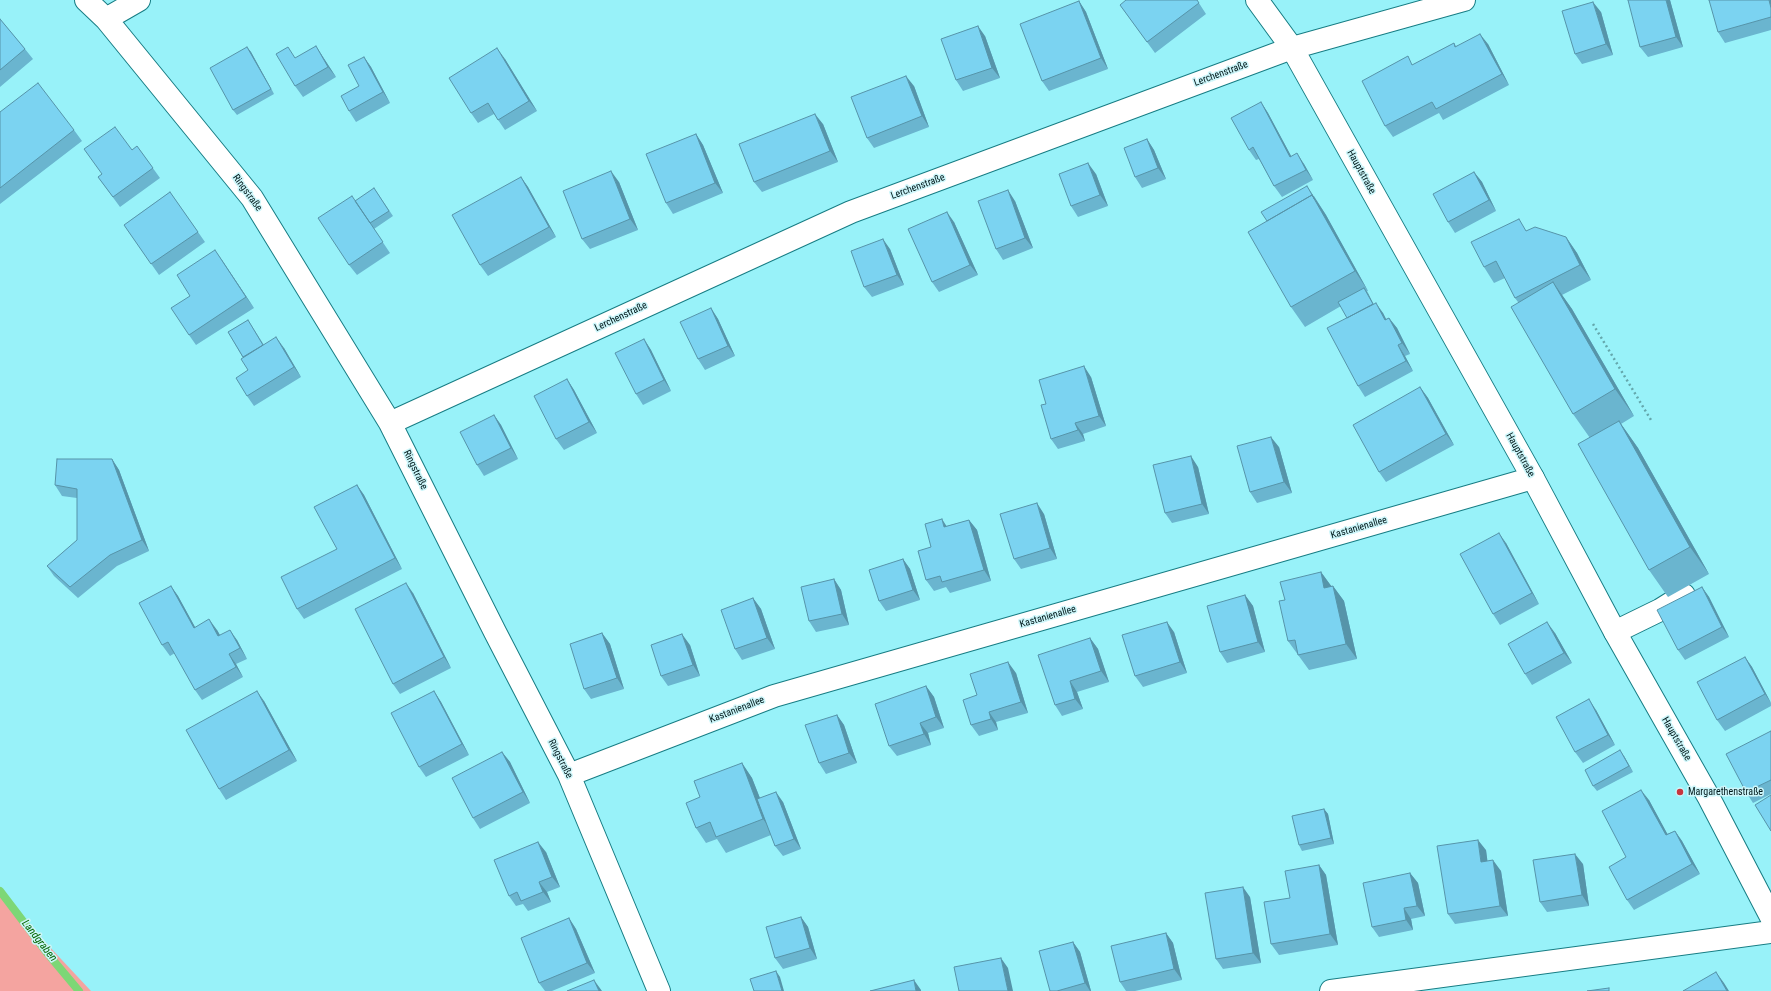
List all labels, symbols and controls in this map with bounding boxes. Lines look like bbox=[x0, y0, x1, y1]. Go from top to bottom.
street label: Lerchenstraße bbox=[1192, 59, 1250, 89]
street label: Hauptstraße bbox=[1344, 148, 1378, 196]
street label: Ringstraße bbox=[230, 172, 264, 214]
street label: Lerchenstraße bbox=[889, 172, 947, 202]
street label: Lerchenstraße bbox=[593, 300, 649, 334]
street label: Hauptstraße bbox=[1503, 431, 1537, 479]
street label: Ringstraße bbox=[400, 448, 430, 492]
street label: Kastanienallee bbox=[1329, 514, 1389, 542]
street label: Kastanienallee bbox=[1018, 603, 1078, 631]
street label: Kastanienallee bbox=[708, 694, 766, 726]
street label: Hauptstraße bbox=[1659, 715, 1693, 763]
street label: Ringstraße bbox=[545, 737, 575, 781]
place label: Margarethenstraße bbox=[1688, 786, 1763, 798]
marker: Margarethenstraße bbox=[1675, 787, 1685, 797]
water label: Landgraben bbox=[19, 917, 59, 965]

